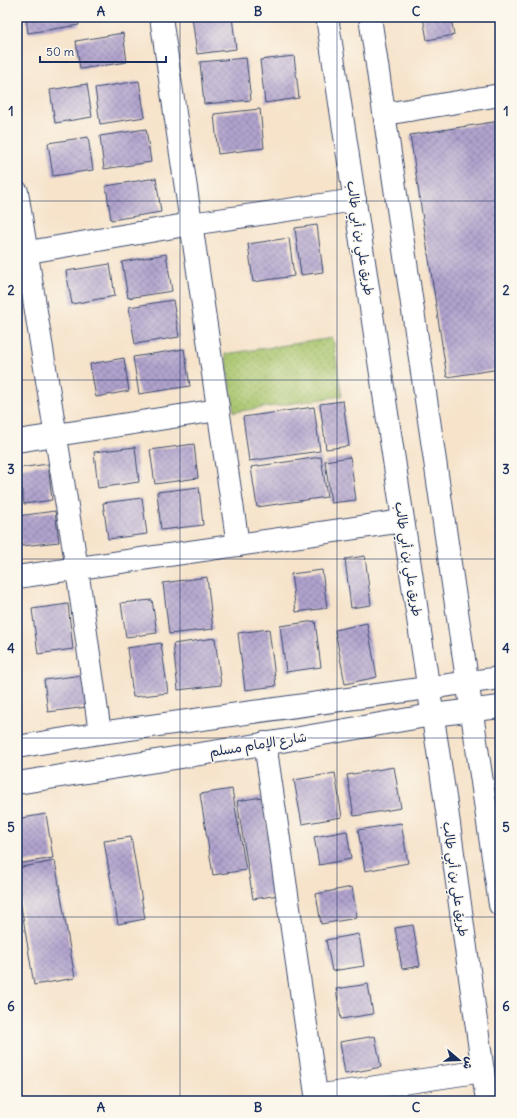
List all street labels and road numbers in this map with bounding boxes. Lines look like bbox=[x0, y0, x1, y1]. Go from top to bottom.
street label: طريق علي بن أبي طالب bbox=[340, 179, 378, 297]
street label: طريق علي بن أبي طالب bbox=[388, 500, 426, 618]
street label: شارع الإمام مسلم bbox=[208, 728, 308, 763]
street label: طريق علي بن أبي طالب bbox=[436, 820, 472, 938]

